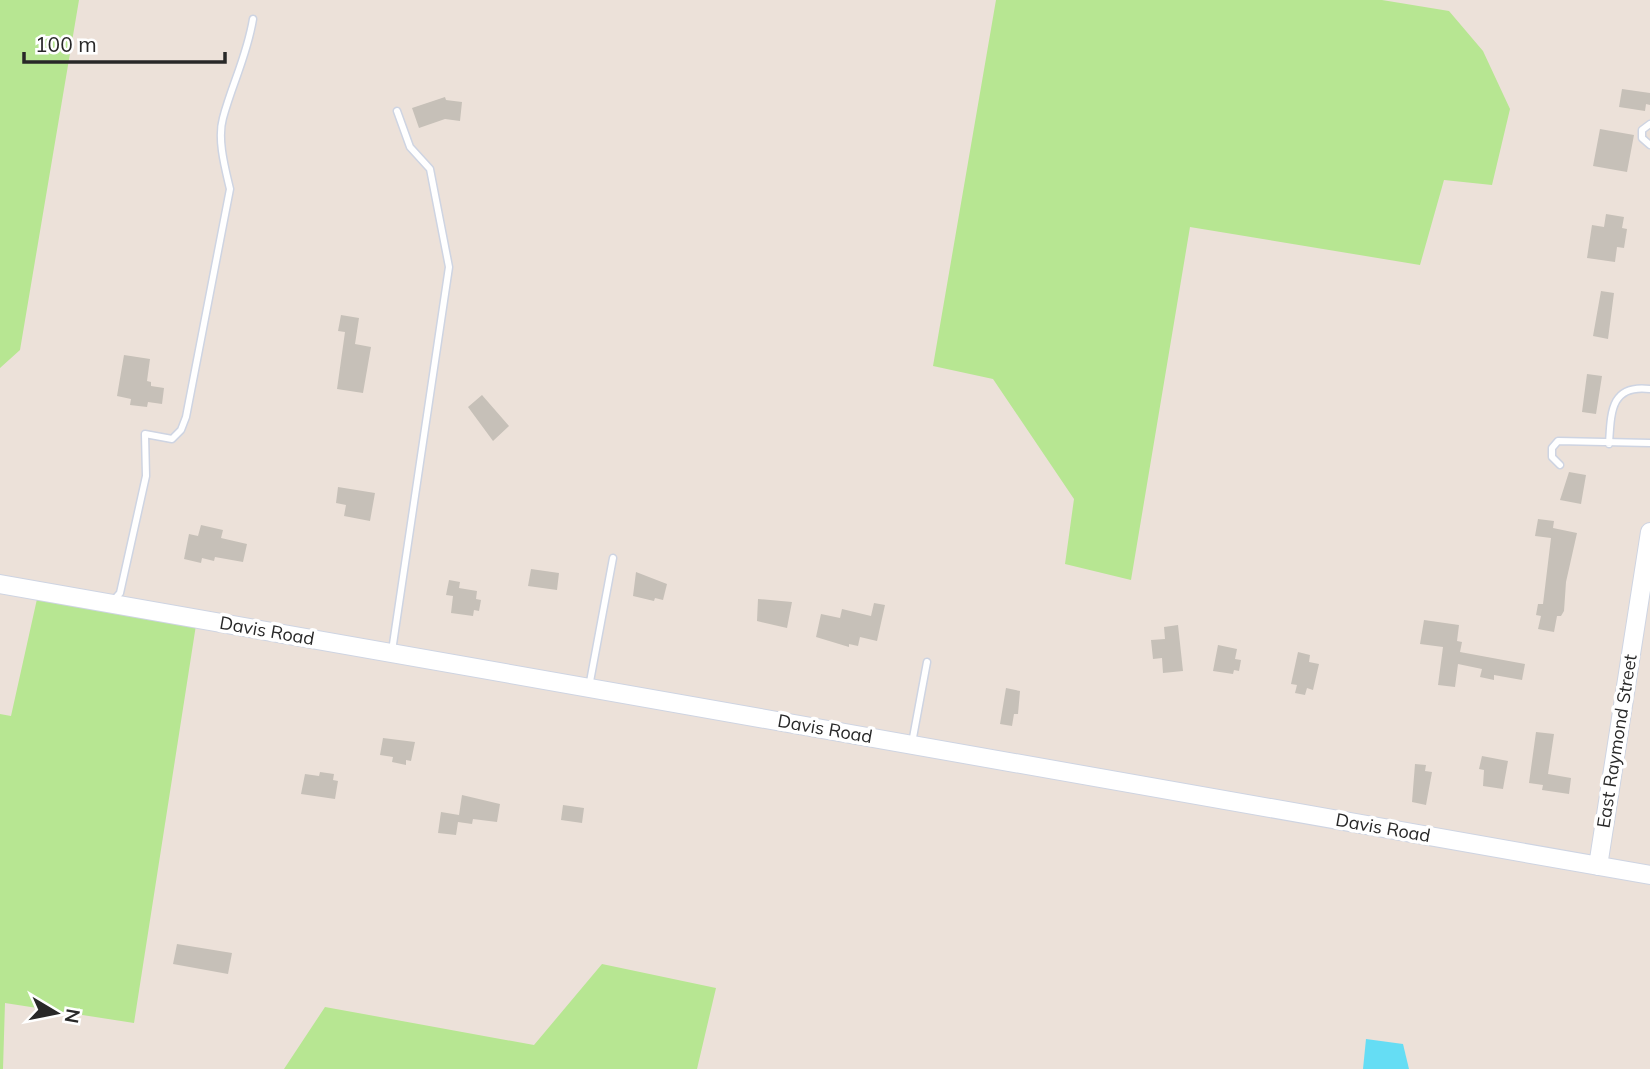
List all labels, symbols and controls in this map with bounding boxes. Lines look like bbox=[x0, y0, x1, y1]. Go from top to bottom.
scale bar bbox=[24, 21, 226, 65]
text: 100 m bbox=[35, 31, 97, 57]
street label: Davis Road bbox=[218, 611, 316, 650]
street label: East Raymond Street bbox=[1591, 652, 1642, 829]
street label: Davis Road bbox=[776, 709, 874, 748]
street label: Davis Road bbox=[1334, 808, 1432, 847]
north arrow bbox=[21, 978, 91, 1048]
text: N bbox=[60, 1007, 86, 1025]

